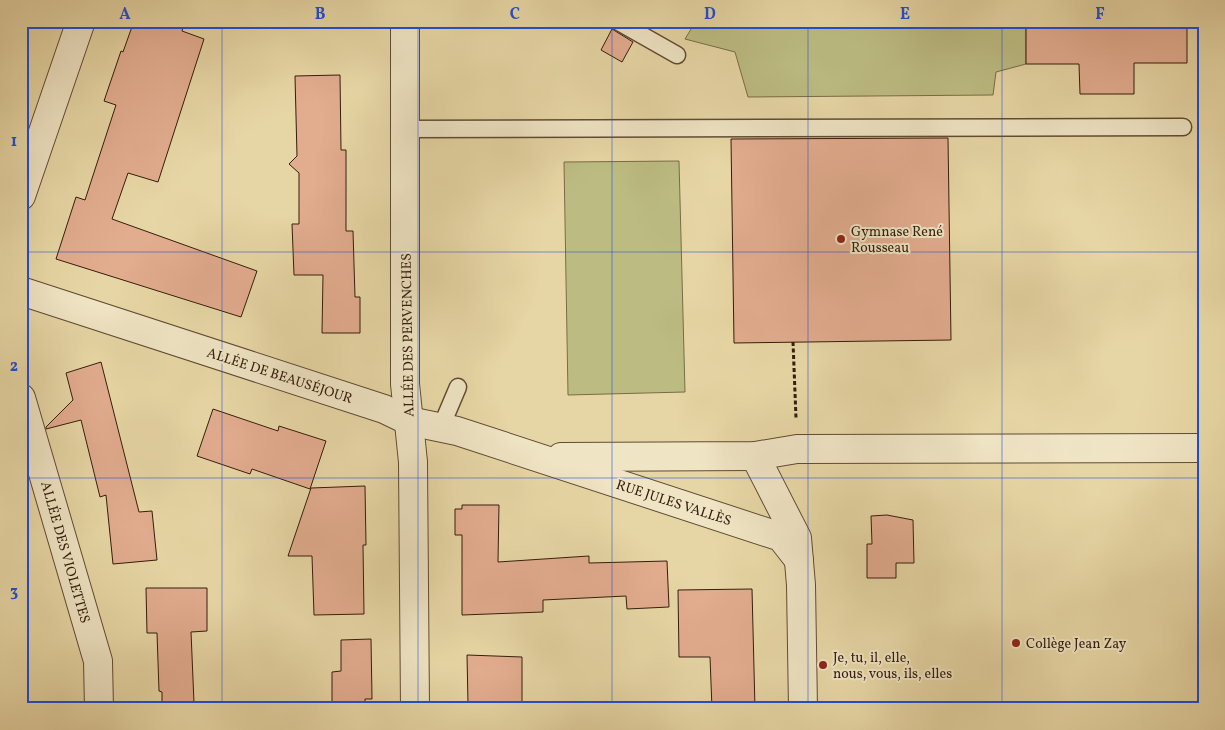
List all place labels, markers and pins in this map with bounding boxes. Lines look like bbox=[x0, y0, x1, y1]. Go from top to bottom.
place label: Gymnase René Rousseau bbox=[851, 223, 943, 258]
marker: Gymnase René Rousseau bbox=[835, 233, 847, 245]
place label: Collège Jean Zay bbox=[1026, 635, 1127, 654]
marker: Collège Jean Zay bbox=[1010, 637, 1022, 649]
place label: Je, tu, il, elle, nous, vous, ils, elles bbox=[833, 649, 952, 684]
marker: Je, tu, il, elle, nous, vous, ils, elles bbox=[817, 659, 829, 671]

